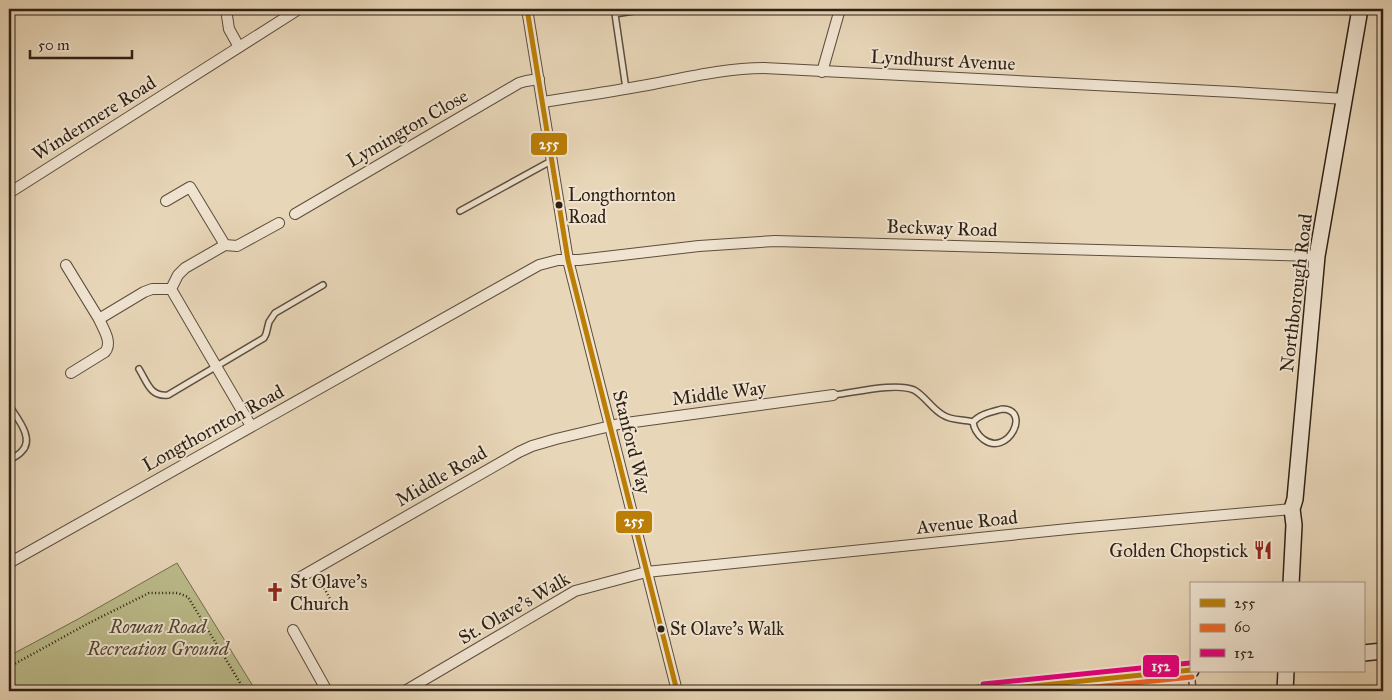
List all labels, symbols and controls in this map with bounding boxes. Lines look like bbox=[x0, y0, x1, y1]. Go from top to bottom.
scale bar bbox=[30, 28, 132, 60]
text: 50 m bbox=[38, 36, 70, 54]
street label: Lyndhurst Avenue bbox=[870, 45, 1016, 75]
street label: Windermere Road bbox=[28, 71, 160, 165]
street label: Lymington Close bbox=[342, 84, 472, 173]
line badge: 255 bbox=[530, 132, 568, 156]
text: 255 bbox=[539, 136, 559, 153]
place label: Longthornton Road bbox=[568, 184, 676, 228]
marker: Longthornton Road bbox=[554, 200, 564, 210]
street label: Northborough Road bbox=[1275, 212, 1318, 374]
street label: Beckway Road bbox=[886, 215, 998, 241]
street label: Middle Way bbox=[671, 376, 768, 410]
street label: Longthornton Road bbox=[138, 379, 289, 477]
street label: Stanford Way bbox=[608, 388, 656, 497]
street label: Middle Road bbox=[391, 440, 491, 511]
street label: Avenue Road bbox=[914, 505, 1019, 539]
line badge: 255 bbox=[615, 510, 653, 534]
text: 255 bbox=[624, 513, 644, 530]
place label: Golden Chopstick bbox=[1109, 539, 1248, 562]
restaurant icon: Golden Chopstick bbox=[1252, 539, 1274, 561]
street label: St. Olave's Walk bbox=[454, 567, 574, 649]
place label: St Olave's Church bbox=[290, 570, 368, 615]
church icon: St Olave's Church bbox=[264, 581, 286, 603]
legend bbox=[1190, 582, 1364, 672]
text: 255 bbox=[1234, 594, 1255, 612]
park label: Rowan Road Recreation Ground bbox=[86, 615, 230, 660]
place label: St Olave's Walk bbox=[670, 618, 785, 640]
text: 60 bbox=[1234, 618, 1250, 636]
marker: St Olave's Walk bbox=[656, 624, 666, 634]
text: 152 bbox=[1234, 644, 1255, 662]
line badge: 152 bbox=[1142, 654, 1180, 678]
text: 152 bbox=[1152, 658, 1172, 675]

